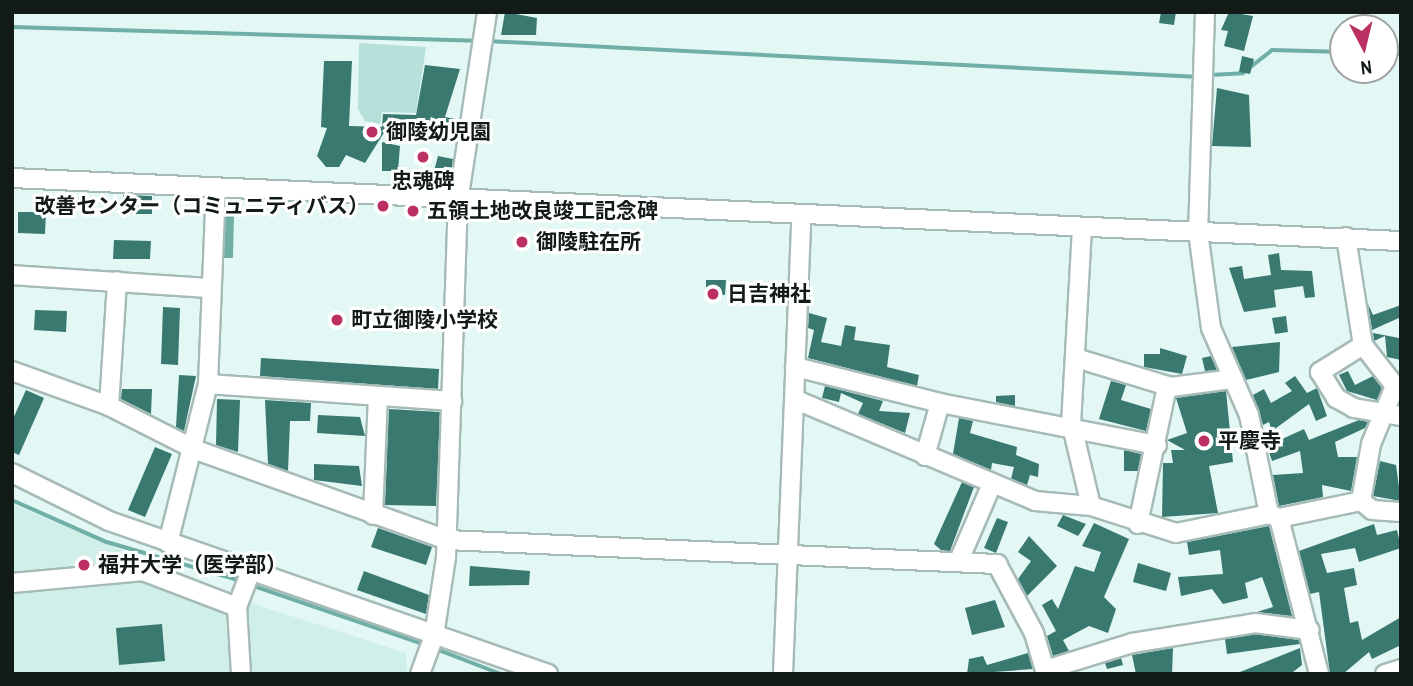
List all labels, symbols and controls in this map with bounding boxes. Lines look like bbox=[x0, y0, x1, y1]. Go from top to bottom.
north arrow bbox=[1329, 14, 1399, 84]
text: N bbox=[1359, 54, 1373, 81]
place label: 御陵幼児園 bbox=[386, 119, 491, 145]
marker: 御陵幼児園 bbox=[364, 124, 380, 140]
marker: 忠魂碑 bbox=[415, 149, 431, 165]
place label: 忠魂碑 bbox=[392, 168, 454, 194]
place label: 改善センター（コミュニティバス） bbox=[33, 193, 369, 219]
marker: 改善センター（コミュニティバス） bbox=[375, 198, 391, 214]
place label: 五領土地改良竣工記念碑 bbox=[427, 198, 658, 224]
marker: 五領土地改良竣工記念碑 bbox=[405, 203, 421, 219]
place label: 御陵駐在所 bbox=[536, 229, 641, 255]
marker: 御陵駐在所 bbox=[514, 234, 530, 250]
place label: 日吉神社 bbox=[727, 281, 811, 307]
marker: 日吉神社 bbox=[705, 286, 721, 302]
place label: 町立御陵小学校 bbox=[351, 307, 498, 333]
marker: 町立御陵小学校 bbox=[329, 312, 345, 328]
place label: 平慶寺 bbox=[1218, 428, 1281, 454]
marker: 平慶寺 bbox=[1196, 433, 1212, 449]
place label: 福井大学（医学部） bbox=[98, 552, 287, 578]
marker: 福井大学（医学部） bbox=[76, 557, 92, 573]

